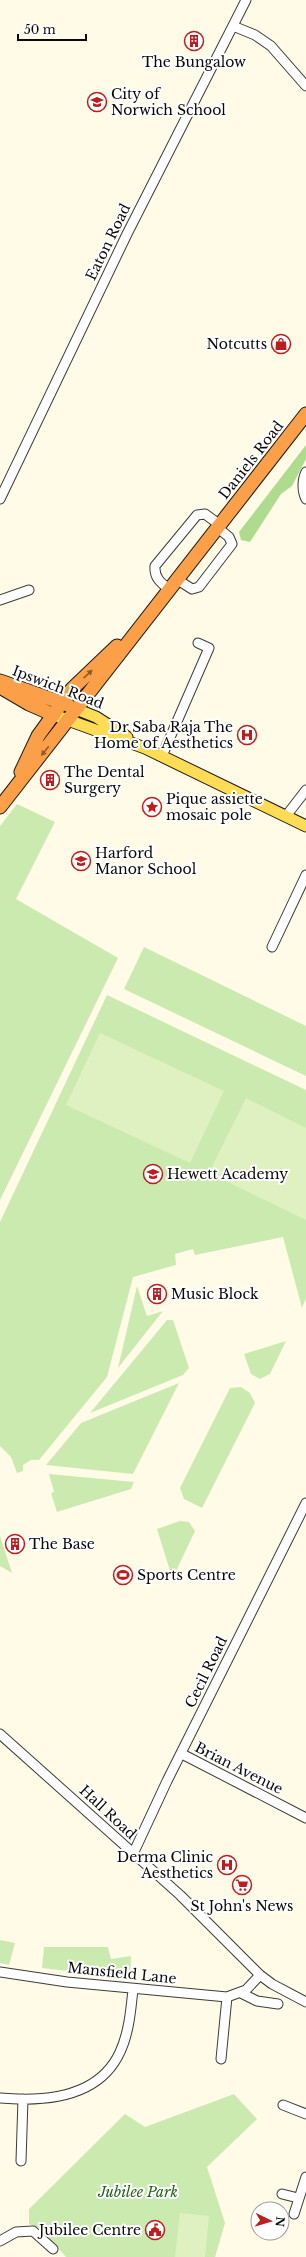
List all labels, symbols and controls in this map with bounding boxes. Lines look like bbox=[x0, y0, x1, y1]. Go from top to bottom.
scale bar bbox=[18, 16, 86, 42]
text: 50 m bbox=[24, 22, 56, 37]
building icon: The Bungalow bbox=[183, 30, 205, 52]
place label: The Bungalow bbox=[142, 53, 246, 71]
place label: City of Norwich School bbox=[111, 85, 226, 119]
school or university icon: City of Norwich School bbox=[86, 91, 108, 113]
street label: Eaton Road bbox=[82, 200, 135, 283]
shop icon: Notcutts bbox=[270, 333, 292, 355]
place label: Notcutts bbox=[207, 335, 267, 353]
street label: Daniels Road bbox=[215, 417, 288, 503]
street label: Ipswich Road bbox=[10, 661, 107, 713]
one-way arrow bbox=[83, 669, 93, 679]
place label: Dr Saba Raja The Home of Aesthetics bbox=[94, 718, 233, 752]
hospital icon: Dr Saba Raja The Home of Aesthetics bbox=[236, 724, 258, 746]
one-way arrow bbox=[41, 745, 49, 756]
place label: The Dental Surgery bbox=[64, 763, 145, 797]
building icon: The Dental Surgery bbox=[39, 769, 61, 791]
place label: Pique assiette mosaic pole bbox=[166, 790, 263, 824]
place icon: Pique assiette mosaic pole bbox=[141, 796, 163, 818]
place label: Harford Manor School bbox=[95, 844, 197, 878]
school or university icon: Harford Manor School bbox=[70, 850, 92, 872]
school or university icon: Hewett Academy bbox=[142, 1163, 164, 1185]
place label: Hewett Academy bbox=[167, 1165, 288, 1183]
building icon: Music Block bbox=[146, 1283, 168, 1305]
place label: Music Block bbox=[171, 1285, 259, 1303]
building icon: The Base bbox=[4, 1533, 26, 1555]
place label: The Base bbox=[29, 1535, 95, 1553]
sports icon: Sports Centre bbox=[112, 1564, 134, 1586]
place label: Sports Centre bbox=[137, 1566, 236, 1584]
street label: Cecil Road bbox=[181, 1633, 231, 1711]
street label: Brian Avenue bbox=[192, 1738, 286, 1798]
street label: Hall Road bbox=[76, 1781, 141, 1843]
place label: Derma Clinic Aesthetics bbox=[117, 1848, 213, 1882]
hospital icon: Derma Clinic Aesthetics bbox=[216, 1854, 238, 1876]
supermarket icon: St John's News bbox=[231, 1874, 253, 1896]
place label: St John's News bbox=[191, 1897, 293, 1915]
street label: Mansfield Lane bbox=[66, 1958, 178, 1988]
park label: Jubilee Park bbox=[97, 2183, 178, 2201]
north arrow bbox=[250, 2201, 290, 2241]
text: N bbox=[272, 2216, 287, 2228]
public building icon: Jubilee Centre bbox=[144, 2219, 166, 2241]
place label: Jubilee Centre bbox=[37, 2221, 141, 2239]

